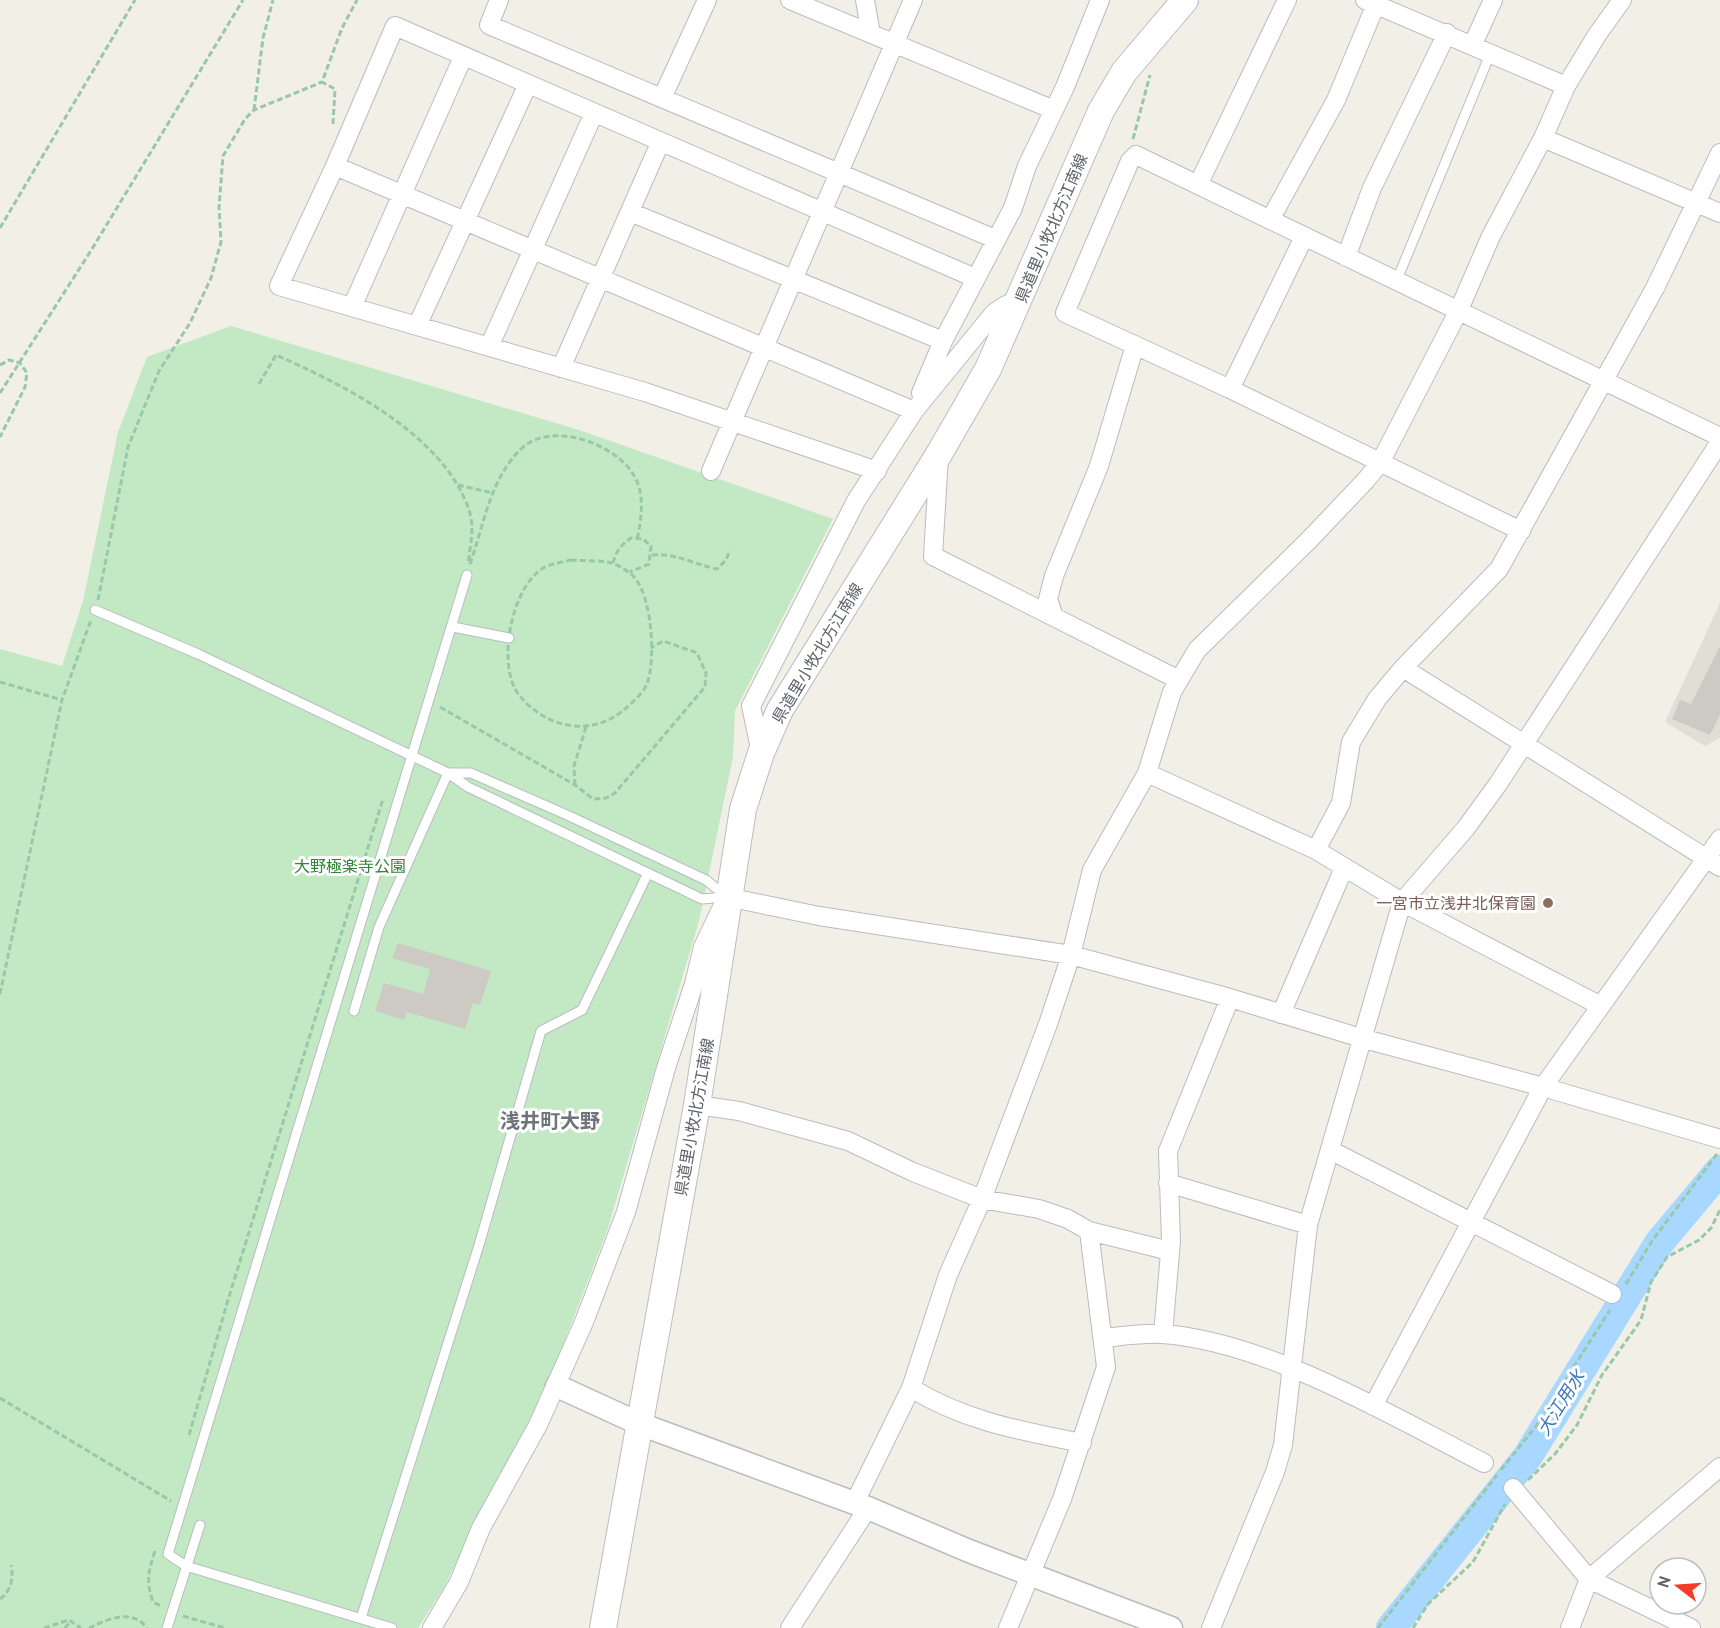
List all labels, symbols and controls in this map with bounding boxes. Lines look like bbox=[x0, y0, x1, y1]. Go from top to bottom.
street label: 県道里小牧北方江南線 bbox=[1011, 150, 1091, 306]
street label: 県道里小牧北方江南線 bbox=[767, 579, 867, 727]
park label: 大野極楽寺公園 bbox=[294, 856, 406, 876]
place label: 一宮市立浅井北保育園 bbox=[1376, 893, 1536, 913]
marker: 一宮市立浅井北保育園 bbox=[1541, 896, 1555, 910]
street label: 県道里小牧北方江南線 bbox=[670, 1036, 718, 1198]
district label: 浅井町大野 bbox=[500, 1108, 600, 1134]
water label: 大江用水 bbox=[1532, 1364, 1590, 1439]
north arrow bbox=[1648, 1556, 1708, 1616]
text: N bbox=[1653, 1574, 1675, 1590]

